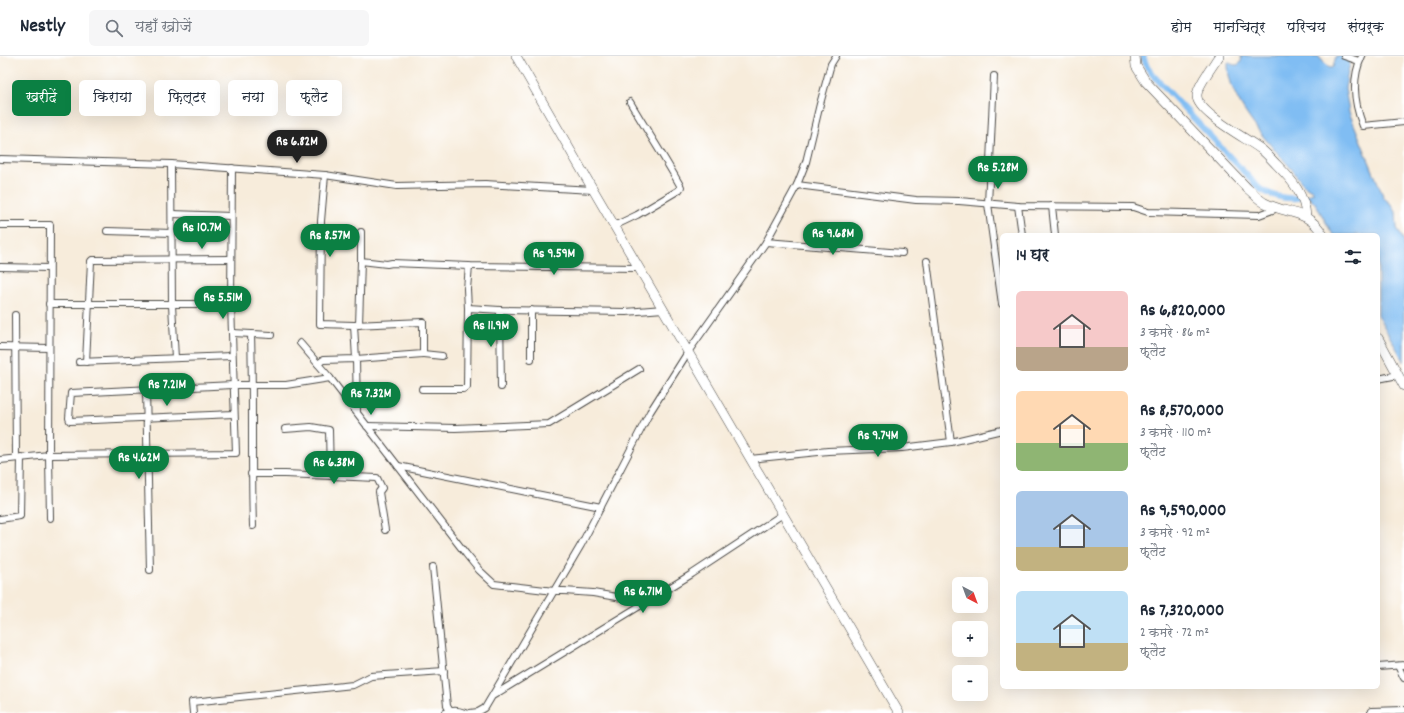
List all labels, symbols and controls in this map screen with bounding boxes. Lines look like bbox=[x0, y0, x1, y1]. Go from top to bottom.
search box bbox=[89, 10, 369, 46]
text: Nestly bbox=[20, 14, 65, 41]
icon: search bbox=[103, 17, 125, 39]
text: यहाँ खोजें bbox=[135, 17, 192, 39]
text: होम bbox=[1171, 18, 1192, 38]
text: मानचित्र bbox=[1214, 18, 1265, 38]
text: परिचय bbox=[1287, 18, 1326, 38]
text: संपर्क bbox=[1348, 18, 1384, 38]
chip: खरीदें bbox=[12, 80, 71, 116]
chip: किराया bbox=[79, 80, 146, 116]
chip: फ़िल्टर bbox=[154, 80, 220, 116]
chip: नया bbox=[228, 80, 278, 116]
chip: फ़्लैट bbox=[286, 80, 342, 116]
pin: Rs 6.82M bbox=[256, 130, 338, 164]
text: Rs 6.82M bbox=[276, 133, 318, 152]
pin: Rs 5.28M bbox=[957, 156, 1039, 190]
text: Rs 5.28M bbox=[977, 159, 1019, 178]
pin: Rs 10.7M bbox=[161, 216, 243, 250]
text: Rs 10.7M bbox=[182, 219, 222, 238]
pin: Rs 9.68M bbox=[792, 222, 874, 256]
pin: Rs 8.57M bbox=[289, 224, 371, 258]
text: Rs 9.68M bbox=[812, 225, 854, 244]
text: Rs 8.57M bbox=[310, 227, 350, 246]
pin: Rs 9.59M bbox=[513, 242, 595, 276]
text: Rs 9.59M bbox=[533, 245, 575, 264]
text: 14 घर bbox=[1016, 245, 1049, 269]
icon: filters bbox=[1342, 246, 1364, 268]
pin: Rs 5.51M bbox=[182, 286, 264, 320]
text: Rs 5.51M bbox=[203, 289, 243, 308]
text: Rs 6,820,000 bbox=[1140, 300, 1225, 324]
icon: home bbox=[1048, 307, 1096, 355]
pin: Rs 11.9M bbox=[450, 314, 532, 348]
text: Rs 11.9M bbox=[473, 317, 509, 336]
text: 3 कमरे · 86 m² bbox=[1140, 324, 1210, 343]
text: फ़्लैट bbox=[1140, 343, 1166, 362]
pin: Rs 7.21M bbox=[126, 373, 208, 407]
text: Rs 7.21M bbox=[148, 376, 186, 395]
pin: Rs 7.32M bbox=[330, 382, 412, 416]
text: Rs 7.32M bbox=[351, 385, 392, 404]
text: Rs 8,570,000 bbox=[1140, 400, 1224, 424]
icon: home bbox=[1048, 407, 1096, 455]
pin: Rs 9.74M bbox=[837, 424, 919, 458]
text: 3 कमरे · 110 m² bbox=[1140, 424, 1211, 443]
text: Rs 9.74M bbox=[858, 427, 898, 446]
text: फ़्लैट bbox=[1140, 443, 1166, 462]
pin: Rs 4.62M bbox=[98, 446, 180, 480]
text: Rs 4.62M bbox=[118, 449, 160, 468]
pin: Rs 6.38M bbox=[293, 451, 375, 485]
text: Rs 6.38M bbox=[313, 454, 355, 473]
text: Rs 9,590,000 bbox=[1140, 500, 1226, 524]
icon: home bbox=[1048, 507, 1096, 555]
text: 3 कमरे · 92 m² bbox=[1140, 524, 1210, 543]
text: फ़्लैट bbox=[1140, 543, 1166, 562]
north arrow bbox=[952, 577, 988, 613]
map controls bbox=[952, 577, 988, 701]
pin: Rs 6.71M bbox=[602, 580, 684, 614]
text: Rs 6.71M bbox=[624, 583, 662, 602]
text: Rs 7,320,000 bbox=[1140, 600, 1224, 624]
icon: home bbox=[1048, 607, 1096, 655]
button: + bbox=[952, 621, 988, 657]
text: 2 कमरे · 72 m² bbox=[1140, 624, 1209, 643]
text: फ़्लैट bbox=[1140, 643, 1166, 662]
button: − bbox=[952, 665, 988, 701]

